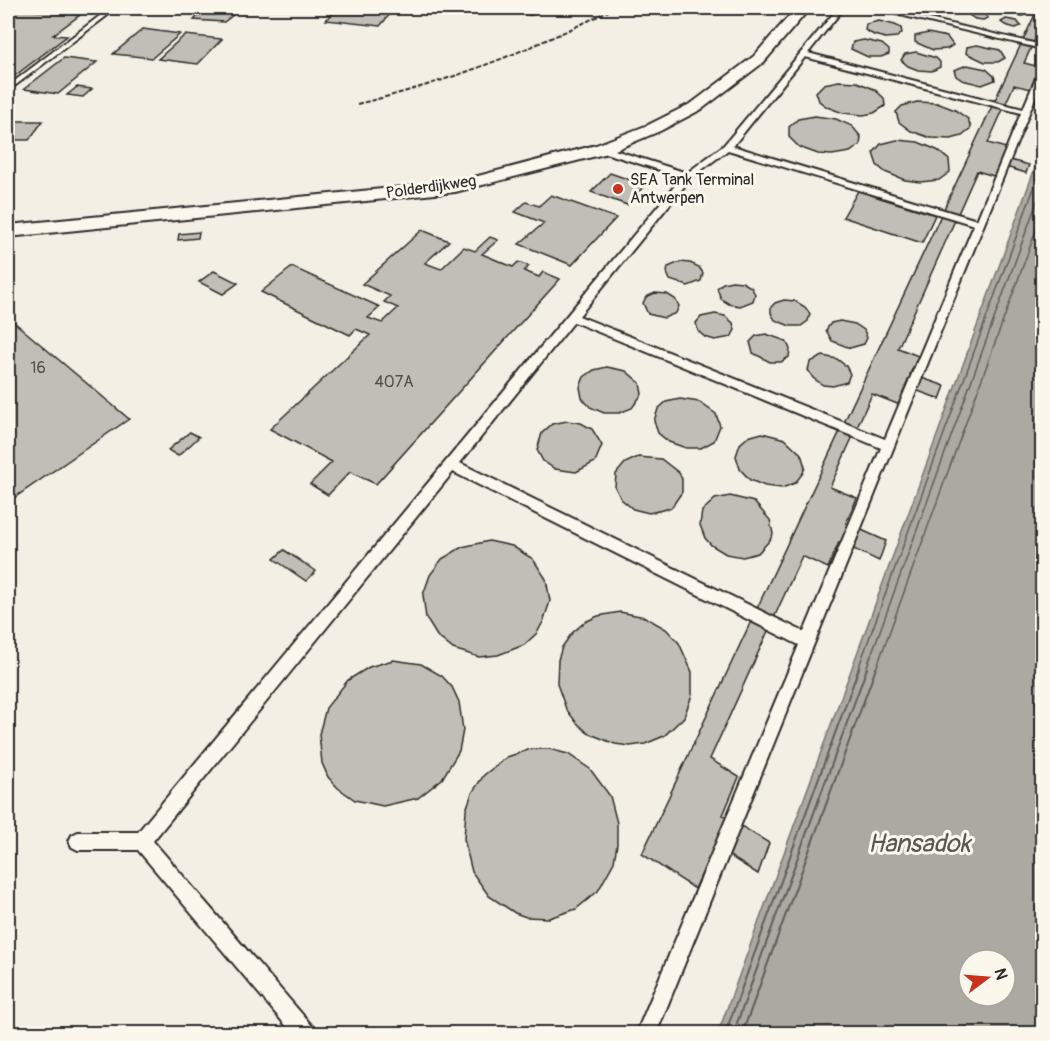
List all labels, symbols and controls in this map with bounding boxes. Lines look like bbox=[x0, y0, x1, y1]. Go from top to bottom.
place label: SEA Tank Terminal Antwerpen bbox=[630, 170, 754, 208]
street label: Polderdijkweg bbox=[385, 171, 477, 203]
marker: SEA Tank Terminal Antwerpen bbox=[611, 182, 625, 196]
house number: 16 bbox=[30, 358, 46, 378]
house number: 407A bbox=[374, 372, 414, 392]
water label: Hansadok bbox=[868, 828, 973, 860]
north arrow bbox=[957, 948, 1017, 1008]
text: N bbox=[989, 966, 1012, 982]

